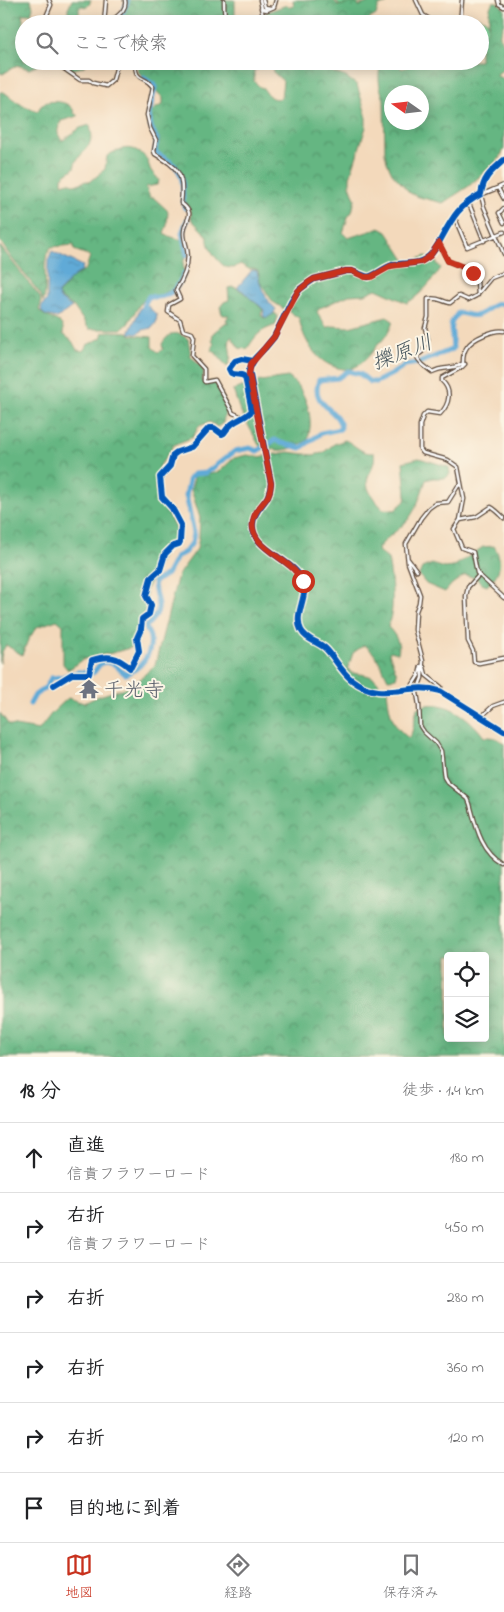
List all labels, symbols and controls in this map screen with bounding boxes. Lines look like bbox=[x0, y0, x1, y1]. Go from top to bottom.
search box bbox=[15, 15, 489, 70]
icon: search bbox=[33, 29, 61, 57]
text: ここで検索 bbox=[73, 31, 168, 58]
north arrow bbox=[384, 85, 429, 130]
route end bbox=[462, 262, 485, 285]
water label: 擽原川 bbox=[368, 329, 438, 379]
route start bbox=[292, 570, 315, 593]
place label: 千光寺 bbox=[104, 677, 164, 706]
temple icon: 千光寺 bbox=[78, 678, 100, 700]
map controls bbox=[444, 952, 489, 1042]
button: locate bbox=[444, 952, 489, 997]
button: layers bbox=[444, 997, 489, 1042]
text: 18 分 bbox=[20, 1077, 61, 1107]
text: 徒歩 · 1.4 km bbox=[402, 1079, 484, 1103]
text: 直進 bbox=[67, 1133, 105, 1160]
icon: ahead bbox=[20, 1144, 48, 1172]
text: 180 m bbox=[450, 1146, 484, 1170]
text: 信貴フラワーロード bbox=[67, 1163, 210, 1187]
text: 右折 bbox=[67, 1203, 105, 1230]
icon: right bbox=[20, 1214, 48, 1242]
text: 450 m bbox=[445, 1216, 484, 1240]
text: 信貴フラワーロード bbox=[67, 1233, 210, 1257]
icon: right bbox=[20, 1284, 48, 1312]
text: 右折 bbox=[67, 1286, 105, 1313]
text: 280 m bbox=[447, 1286, 484, 1310]
icon: right bbox=[20, 1354, 48, 1382]
text: 右折 bbox=[67, 1356, 105, 1383]
text: 360 m bbox=[447, 1356, 484, 1380]
icon: right bbox=[20, 1424, 48, 1452]
text: 右折 bbox=[67, 1426, 105, 1453]
text: 120 m bbox=[448, 1426, 484, 1450]
icon: arrive bbox=[20, 1494, 48, 1522]
text: 目的地に到着 bbox=[67, 1496, 181, 1523]
tab: 地図 bbox=[65, 1551, 93, 1604]
tab: 経路 bbox=[224, 1551, 252, 1604]
tab: 保存済み bbox=[383, 1551, 439, 1604]

